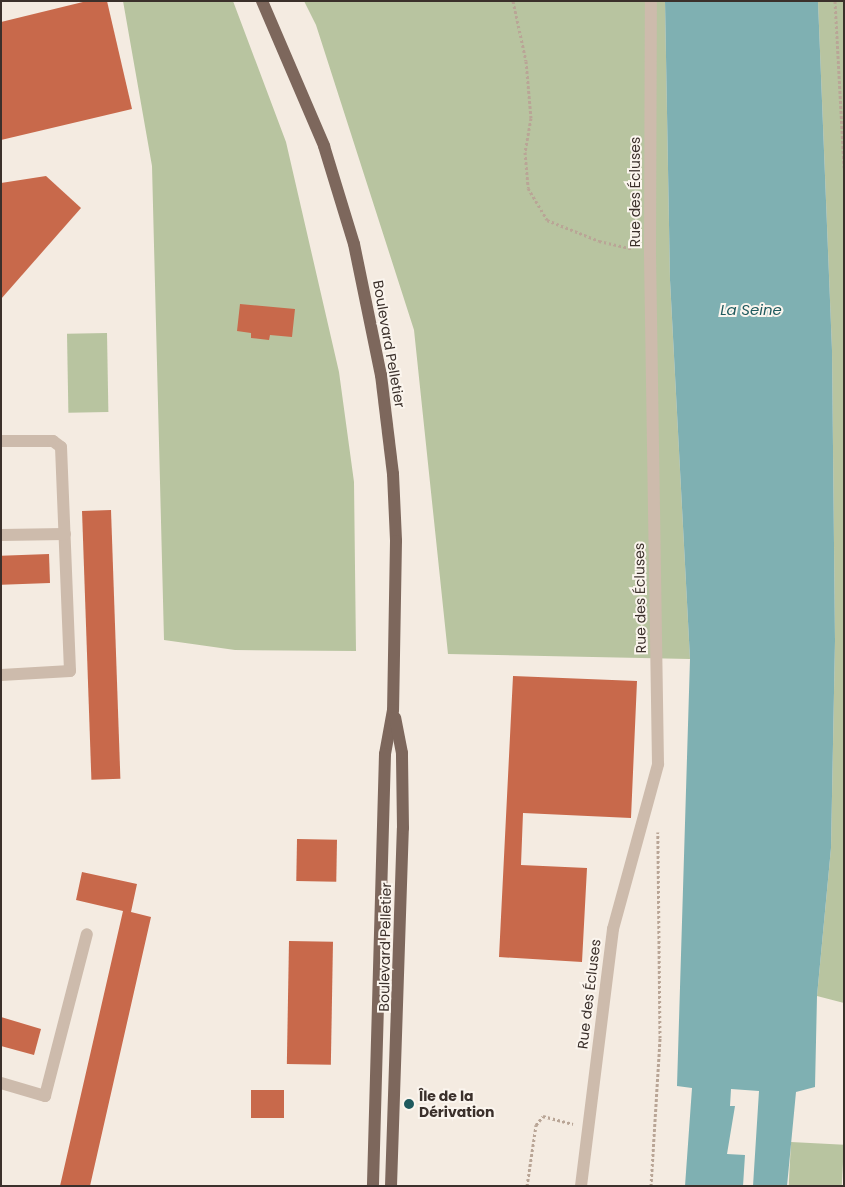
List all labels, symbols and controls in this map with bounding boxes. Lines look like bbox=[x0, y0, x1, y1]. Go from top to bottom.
street label: Rue des Écluses bbox=[627, 137, 643, 247]
street label: Boulevard Pelletier bbox=[370, 279, 408, 409]
water label: La Seine bbox=[720, 301, 782, 319]
street label: Rue des Écluses bbox=[631, 543, 649, 653]
street label: Boulevard Pelletier bbox=[375, 882, 395, 1012]
street label: Rue des Écluses bbox=[574, 938, 604, 1050]
place label: Île de la Dérivation bbox=[419, 1088, 494, 1120]
marker: Île de la Dérivation bbox=[403, 1098, 415, 1110]

